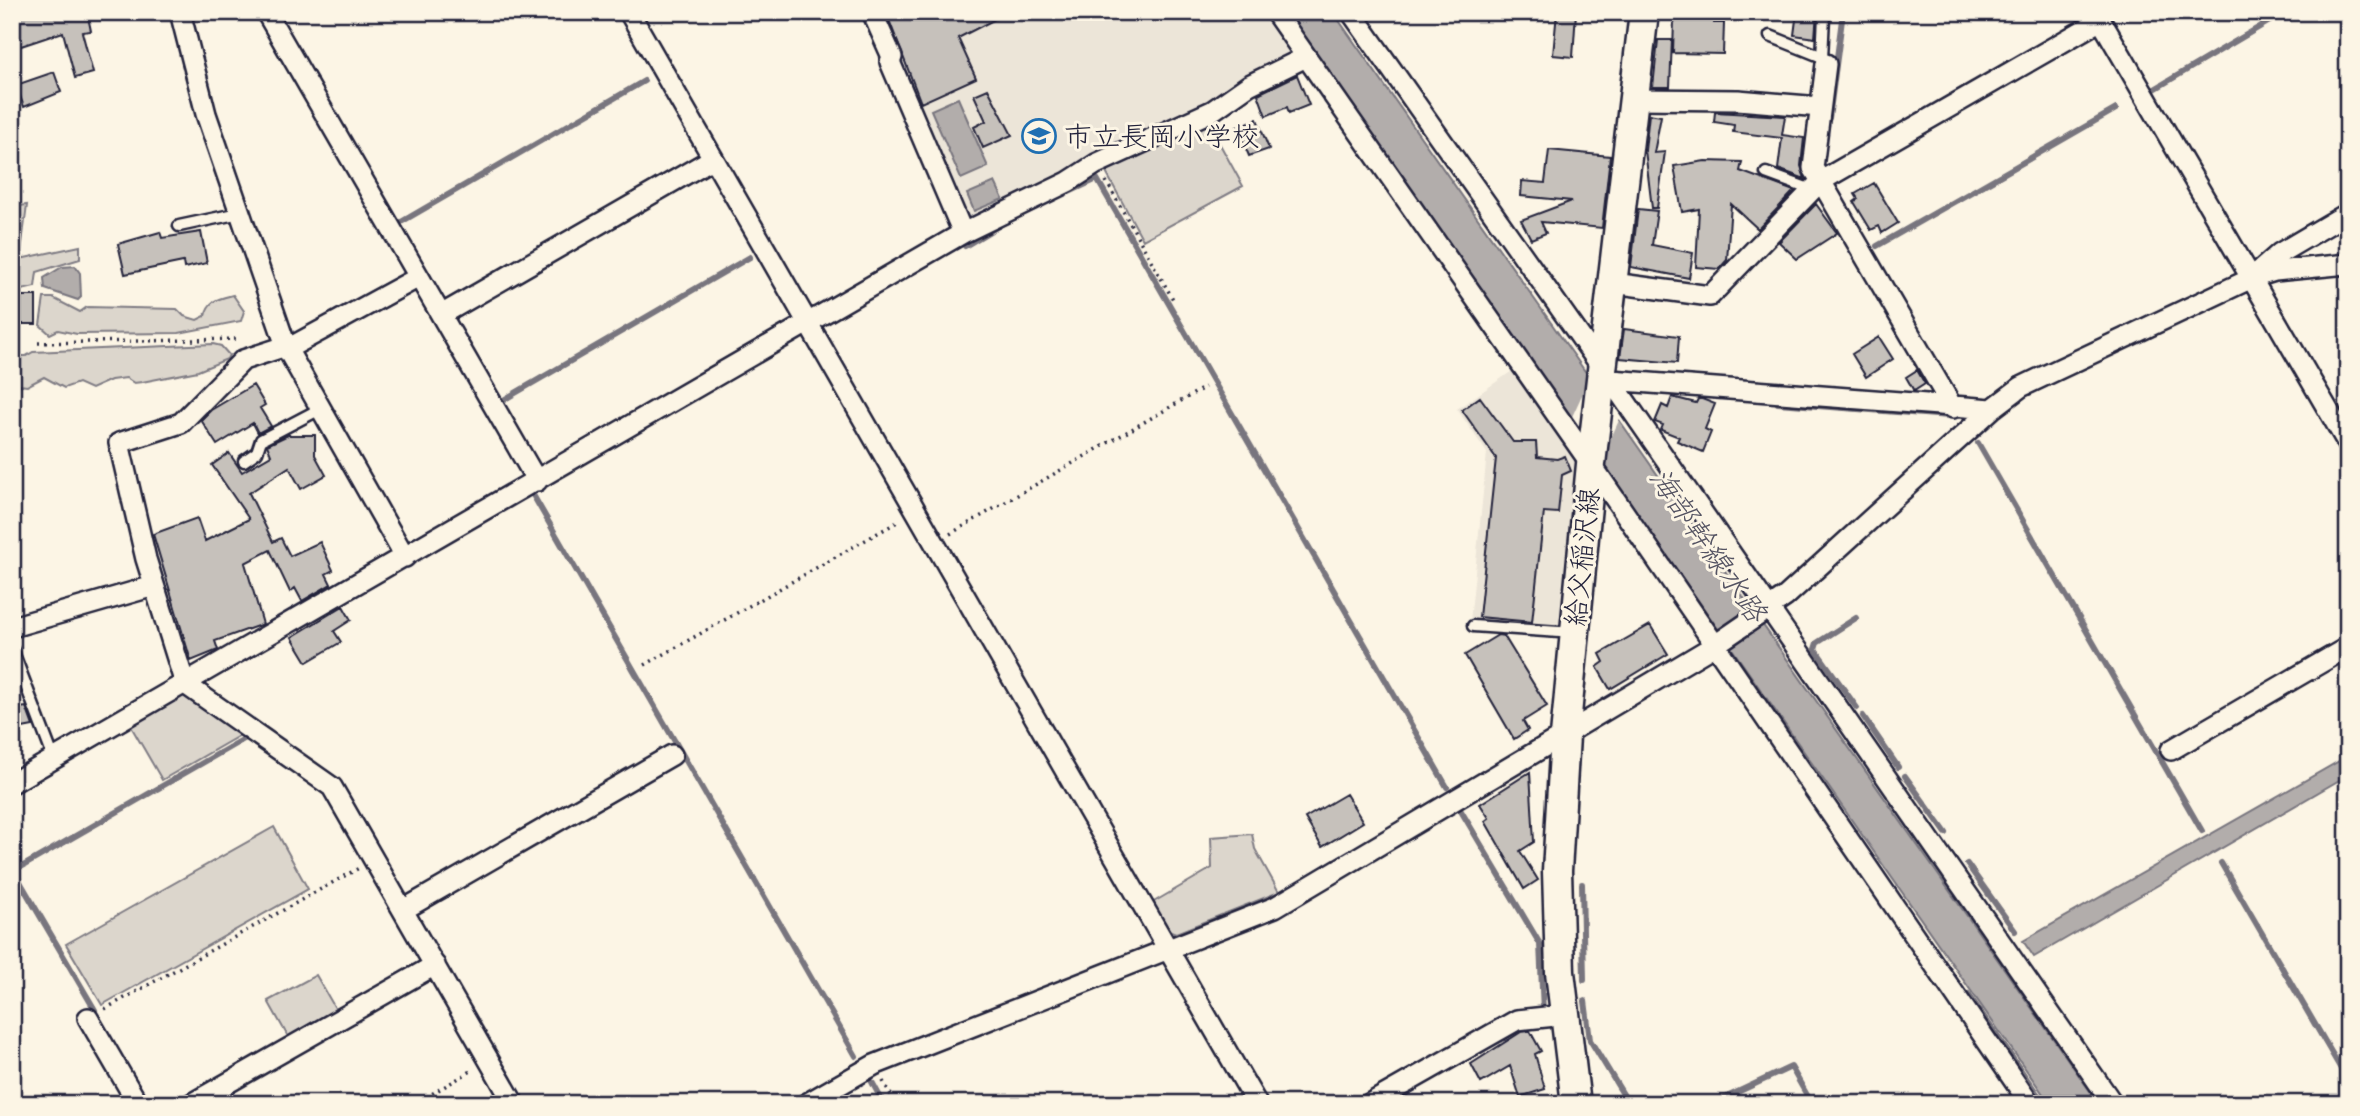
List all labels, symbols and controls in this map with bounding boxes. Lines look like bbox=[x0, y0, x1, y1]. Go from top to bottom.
school or university icon: 市立長岡小学校 bbox=[1020, 117, 1058, 155]
place label: 市立長岡小学校 bbox=[1064, 119, 1260, 154]
water label: 海部幹線水路 bbox=[1641, 460, 1776, 631]
street label: 給父稲沢線 bbox=[1557, 486, 1607, 628]

